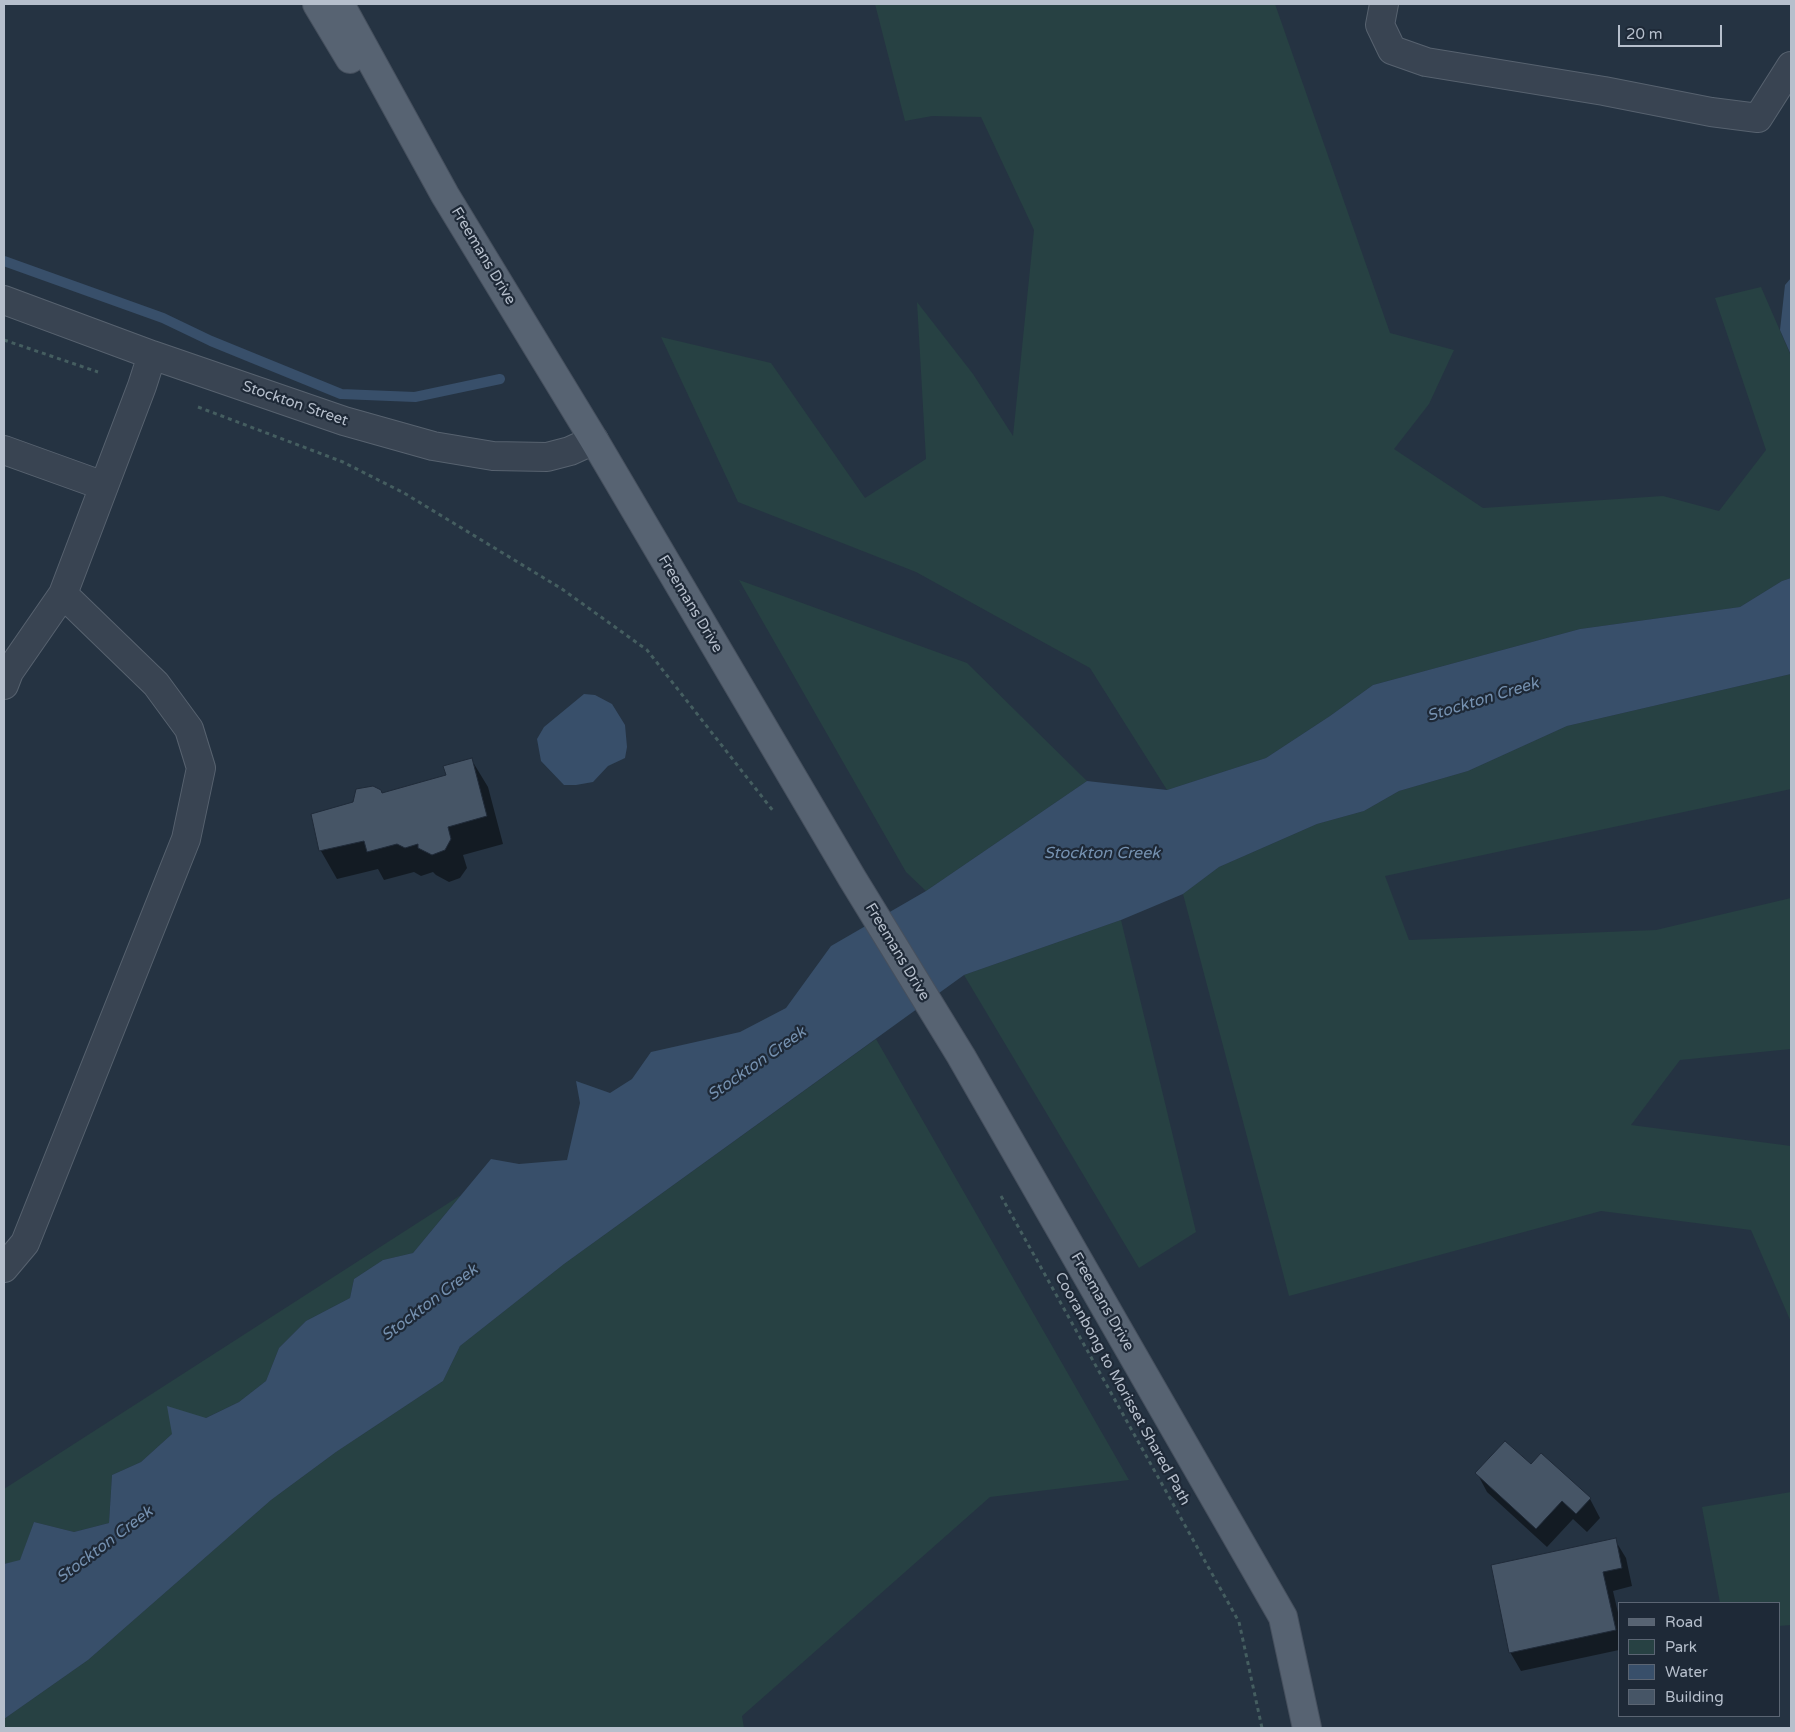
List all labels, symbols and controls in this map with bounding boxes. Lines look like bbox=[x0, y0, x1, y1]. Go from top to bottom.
scale bar bbox=[1620, 15, 1724, 47]
text: 20 m bbox=[1626, 25, 1663, 43]
street label: Freemans Drive bbox=[447, 204, 519, 308]
street label: Stockton Street bbox=[240, 378, 350, 430]
street label: Freemans Drive bbox=[654, 552, 726, 656]
water label: Stockton Creek bbox=[1425, 674, 1541, 726]
water label: Stockton Creek bbox=[1044, 844, 1160, 864]
street label: Freemans Drive bbox=[861, 900, 933, 1004]
water label: Stockton Creek bbox=[704, 1023, 810, 1105]
street label: Freemans Drive bbox=[1067, 1250, 1137, 1354]
water label: Stockton Creek bbox=[378, 1260, 482, 1346]
street label: Cooranbong to Morisset Shared Path bbox=[1050, 1269, 1194, 1509]
water label: Stockton Creek bbox=[53, 1502, 157, 1588]
legend bbox=[1618, 1602, 1780, 1717]
text: Road bbox=[1665, 1613, 1703, 1631]
text: Park bbox=[1665, 1638, 1697, 1656]
text: Water bbox=[1665, 1663, 1708, 1681]
text: Building bbox=[1665, 1688, 1724, 1706]

